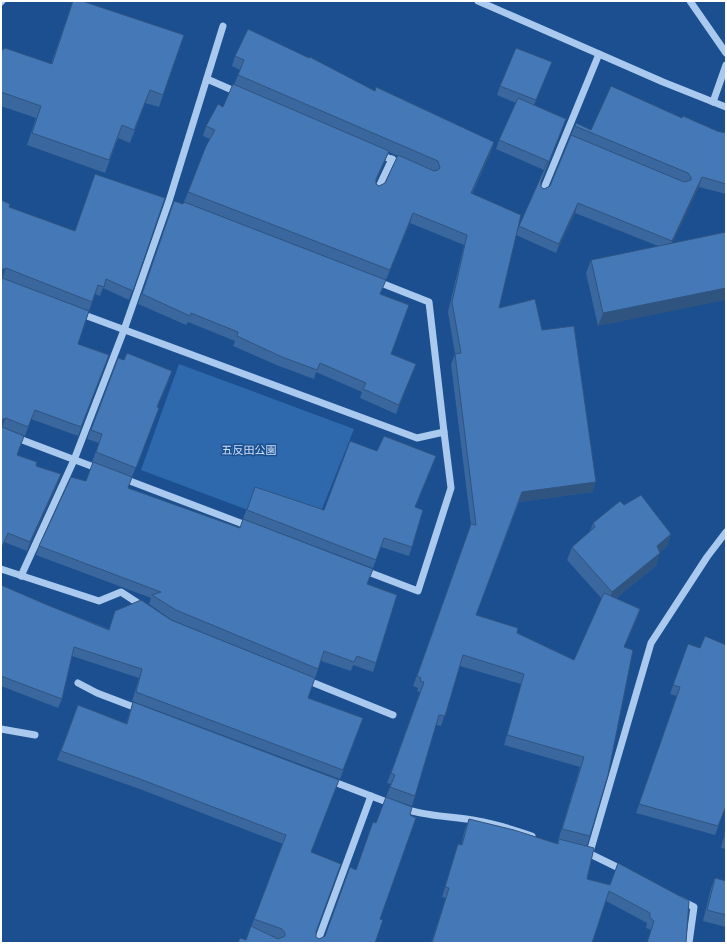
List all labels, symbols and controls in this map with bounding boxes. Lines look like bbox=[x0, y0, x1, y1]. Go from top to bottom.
park label: 五反田公園 bbox=[222, 444, 277, 456]

